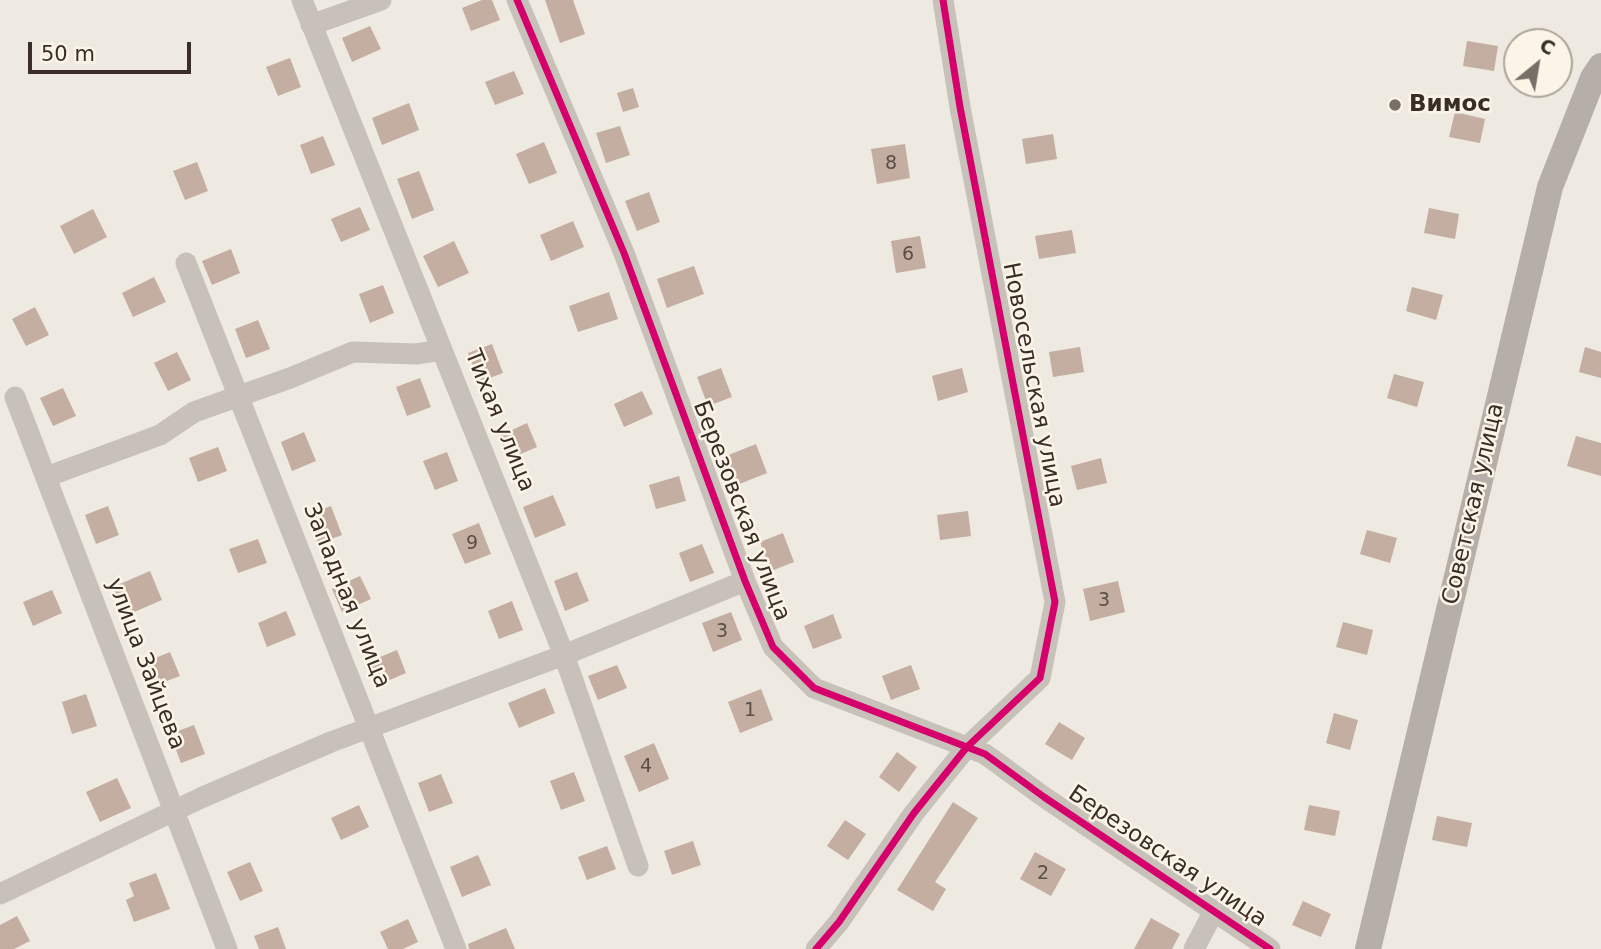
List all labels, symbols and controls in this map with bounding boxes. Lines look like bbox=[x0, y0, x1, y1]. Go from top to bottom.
scale bar bbox=[32, 28, 194, 72]
north arrow bbox=[1503, 28, 1573, 98]
text: С bbox=[1536, 34, 1559, 60]
text: 50 m bbox=[41, 42, 95, 66]
place label: Вимос bbox=[1409, 91, 1491, 119]
marker: Вимос bbox=[1387, 97, 1403, 113]
house number: 8 bbox=[885, 153, 897, 175]
house number: 6 bbox=[902, 244, 914, 266]
street label: Новосельская улица bbox=[996, 260, 1070, 510]
street label: Тихая улица bbox=[458, 346, 540, 496]
street label: Березовская улица bbox=[686, 397, 796, 625]
street label: Советская улица bbox=[1437, 401, 1511, 607]
street label: Западная улица bbox=[296, 499, 396, 693]
house number: 9 bbox=[466, 533, 478, 555]
street label: улица Зайцева bbox=[100, 574, 190, 754]
house number: 3 bbox=[1098, 590, 1110, 612]
house number: 3 bbox=[716, 621, 728, 643]
house number: 1 bbox=[744, 700, 756, 722]
house number: 4 bbox=[640, 756, 652, 778]
street label: Березовская улица bbox=[1063, 780, 1271, 934]
house number: 2 bbox=[1037, 863, 1049, 885]

